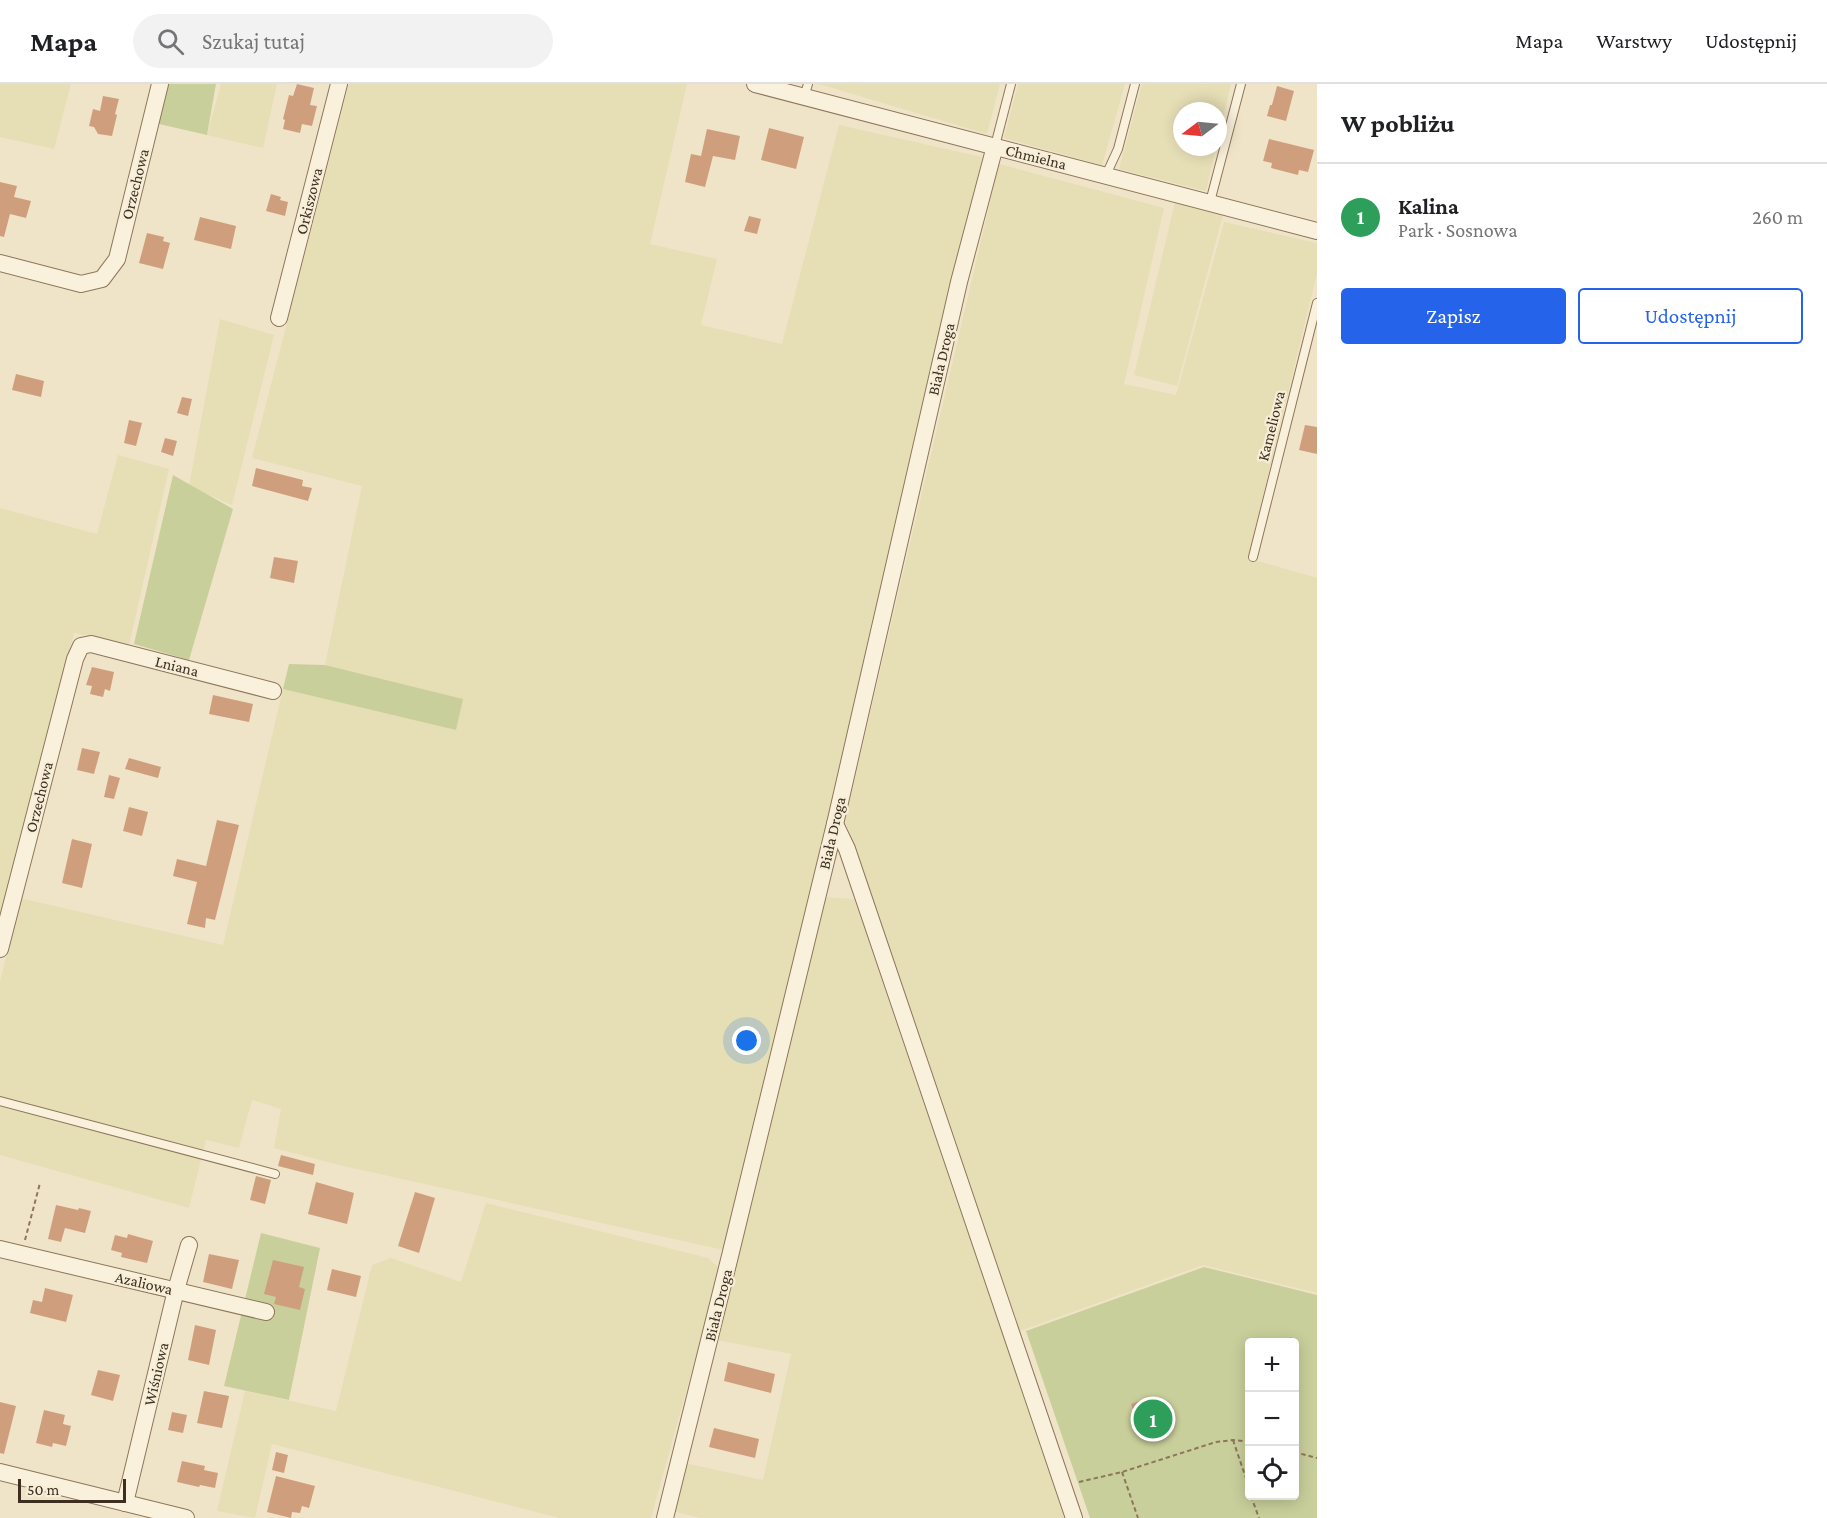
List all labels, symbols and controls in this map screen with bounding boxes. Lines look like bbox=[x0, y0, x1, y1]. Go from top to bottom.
search box bbox=[133, 14, 553, 68]
icon: search bbox=[154, 25, 187, 58]
text: Mapa bbox=[30, 26, 97, 57]
text: Szukaj tutaj bbox=[202, 29, 305, 54]
text: Mapa bbox=[1515, 29, 1563, 53]
text: Warstwy bbox=[1596, 29, 1672, 53]
text: Udostępnij bbox=[1705, 29, 1797, 53]
north arrow bbox=[1173, 102, 1227, 156]
text: W pobliżu bbox=[1341, 109, 1455, 138]
street label: Chmielna bbox=[1004, 141, 1069, 173]
street label: Orzechowa bbox=[118, 146, 152, 221]
street label: Orkiszowa bbox=[293, 165, 326, 236]
text: Kalina bbox=[1398, 194, 1459, 219]
text: 1 bbox=[1357, 206, 1364, 228]
text: 260 m bbox=[1752, 206, 1803, 228]
text: Park · Sosnowa bbox=[1398, 219, 1517, 241]
button: Zapisz bbox=[1341, 288, 1566, 344]
button: Udostępnij bbox=[1578, 288, 1803, 344]
street label: Biała Droga bbox=[924, 320, 959, 397]
street label: Kameliowa bbox=[1254, 389, 1288, 463]
street label: Lniana bbox=[154, 652, 201, 680]
street label: Orzechowa bbox=[22, 759, 56, 834]
street label: Biała Droga bbox=[815, 794, 850, 871]
your location bbox=[732, 1026, 761, 1055]
street label: Biała Droga bbox=[701, 1266, 736, 1343]
street label: Azaliowa bbox=[114, 1268, 175, 1298]
map controls bbox=[1245, 1338, 1299, 1500]
button: + bbox=[1245, 1338, 1299, 1392]
street label: Wiśniowa bbox=[140, 1340, 172, 1407]
button: − bbox=[1245, 1392, 1299, 1446]
pin: 1 bbox=[1134, 1396, 1172, 1442]
button: locate bbox=[1245, 1446, 1299, 1500]
scale bar bbox=[18, 1476, 126, 1504]
text: 50 m bbox=[27, 1481, 59, 1498]

